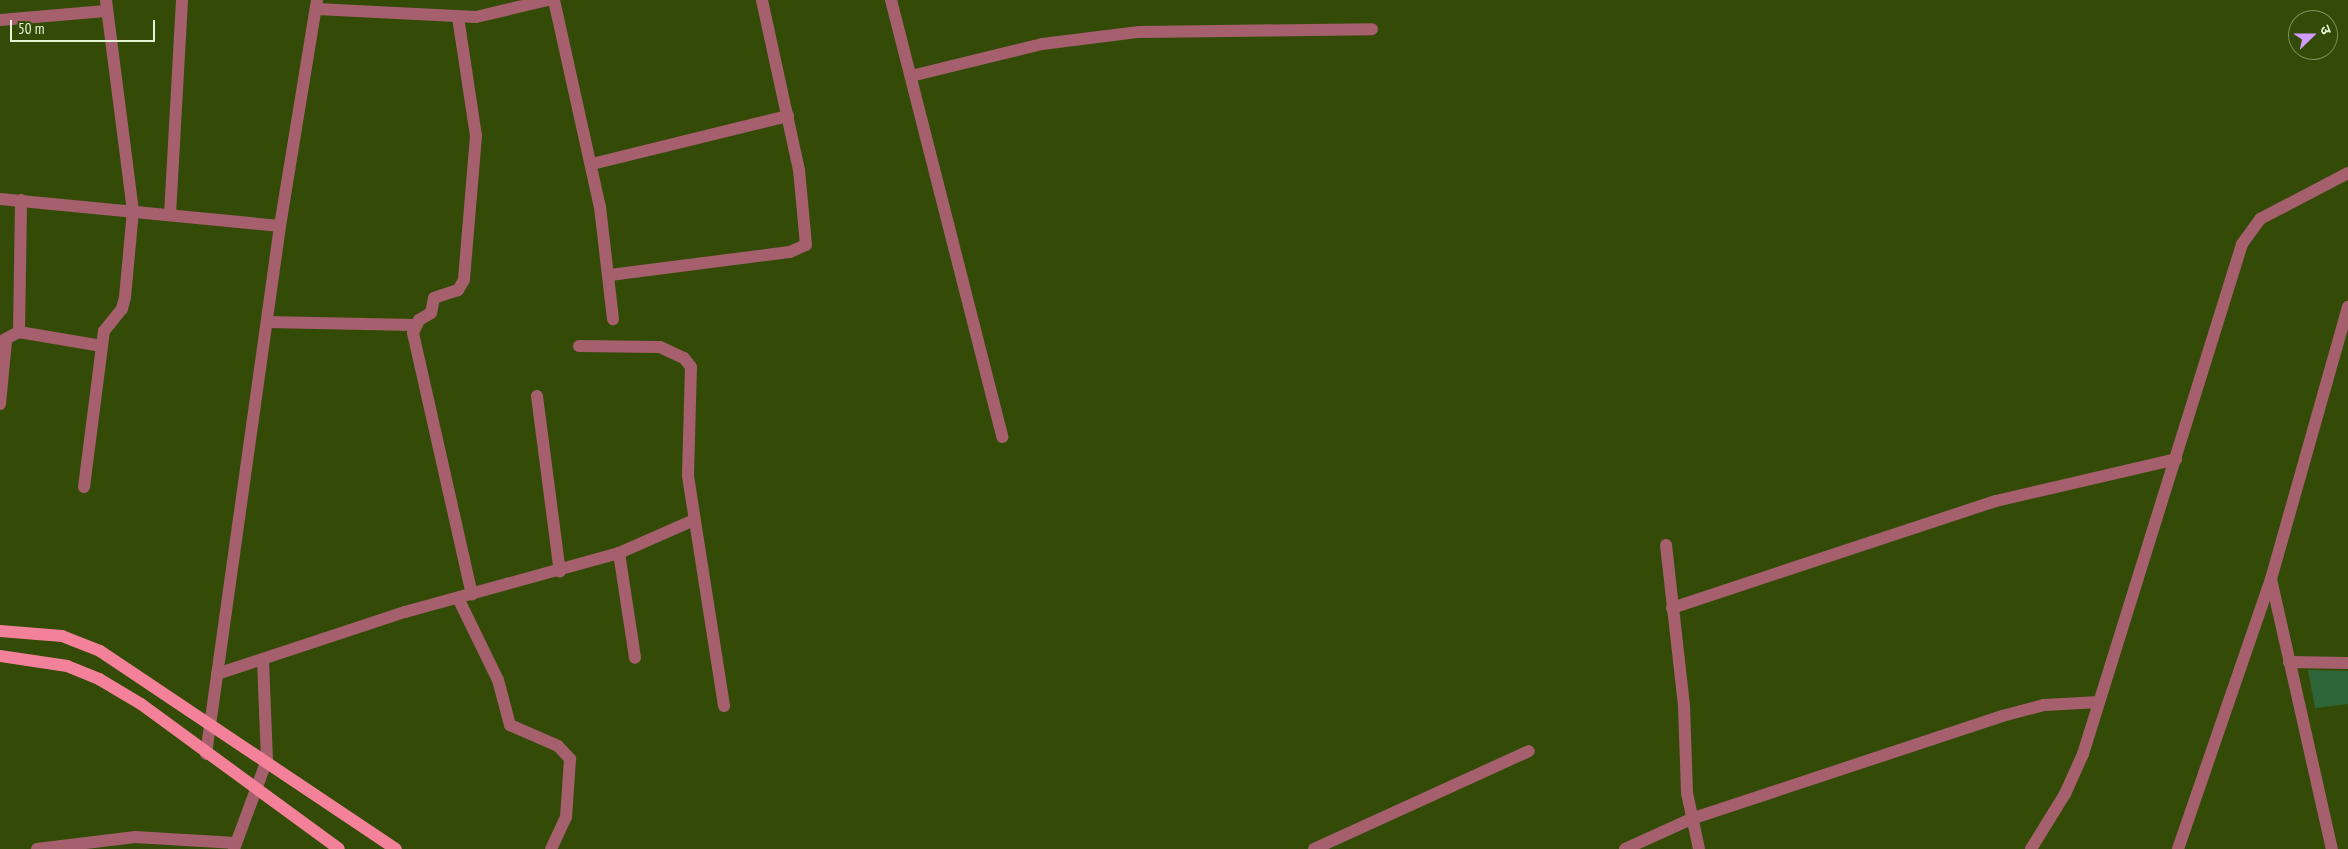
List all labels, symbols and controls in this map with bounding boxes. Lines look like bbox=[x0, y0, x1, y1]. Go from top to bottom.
scale bar bbox=[12, 10, 158, 42]
north arrow bbox=[2288, 10, 2338, 60]
text: 50 m bbox=[18, 19, 44, 38]
text: उ bbox=[2316, 23, 2336, 37]

